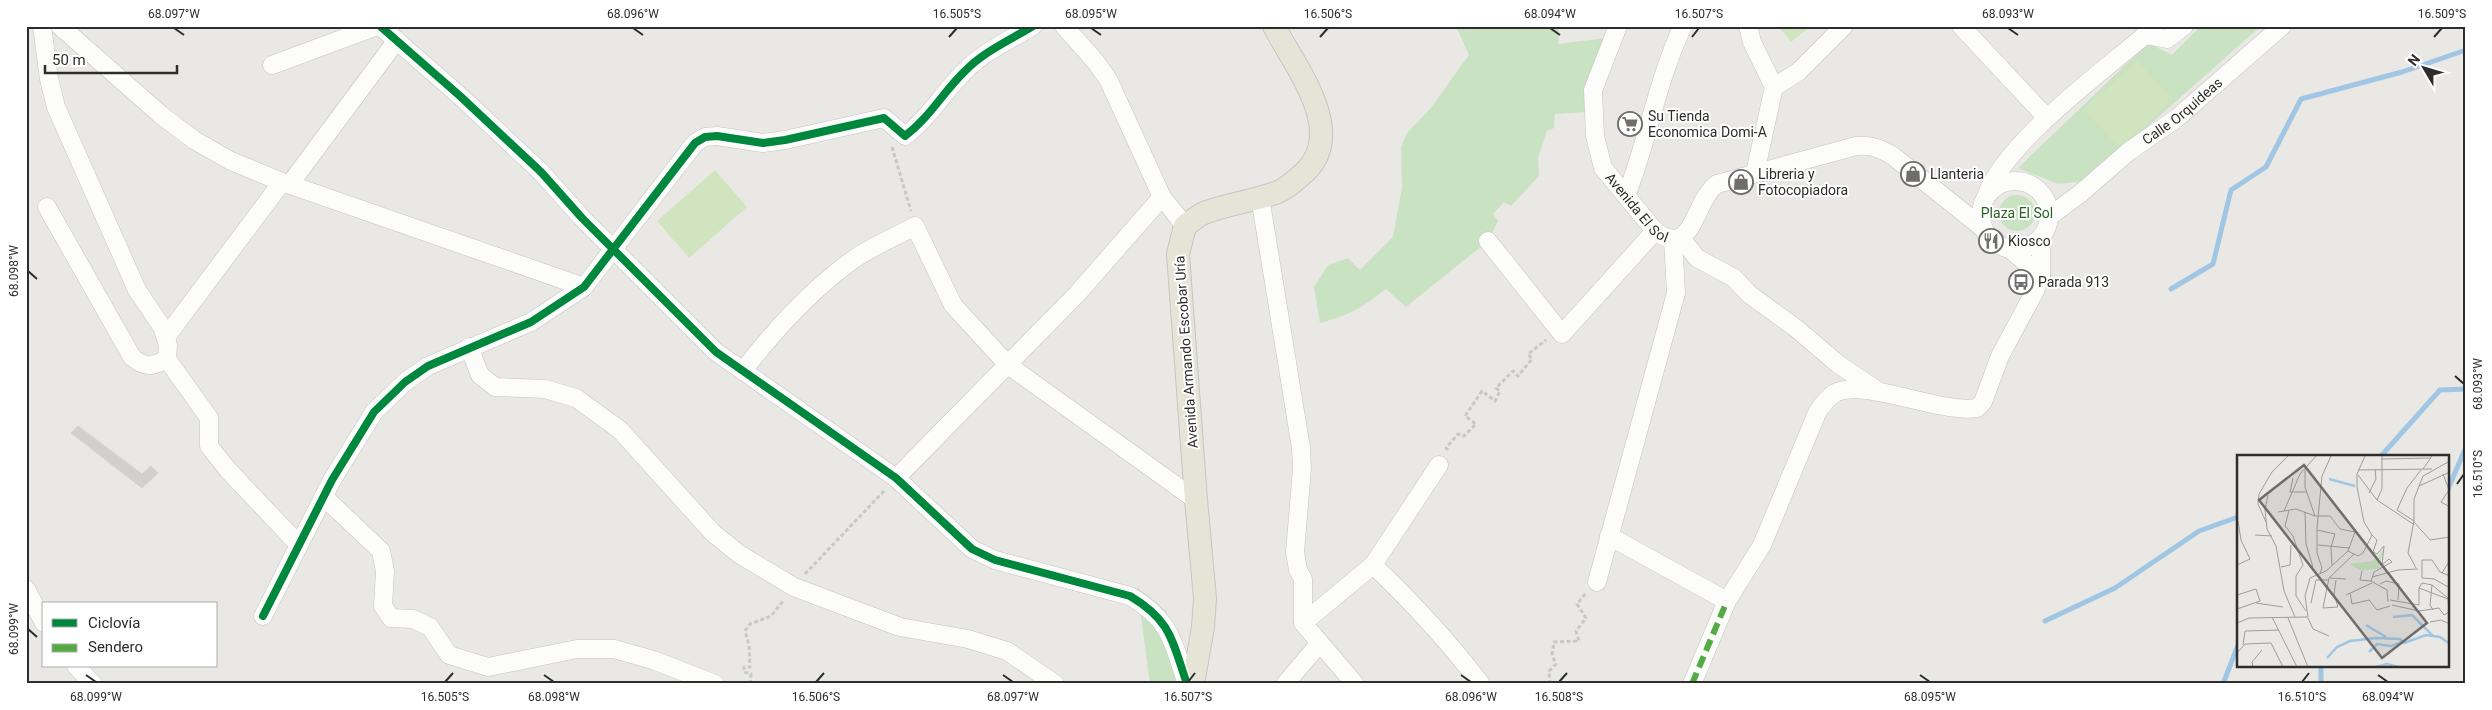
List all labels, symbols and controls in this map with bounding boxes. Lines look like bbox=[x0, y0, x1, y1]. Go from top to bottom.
text: 68.097°W bbox=[148, 7, 200, 21]
text: 68.096°W bbox=[607, 7, 659, 21]
text: 16.505°S bbox=[933, 7, 981, 21]
text: 68.095°W bbox=[1065, 7, 1117, 21]
text: 16.506°S bbox=[1304, 7, 1352, 21]
text: 68.094°W bbox=[1524, 7, 1576, 21]
text: 16.507°S bbox=[1675, 7, 1723, 21]
text: 68.093°W bbox=[1982, 7, 2034, 21]
text: 16.509°S bbox=[2418, 7, 2466, 21]
scale bar bbox=[45, 42, 178, 74]
north arrow bbox=[2400, 42, 2450, 92]
text: 50 m bbox=[52, 51, 86, 69]
text: N bbox=[2404, 51, 2423, 69]
street label: Calle Orquideas bbox=[2139, 74, 2225, 148]
place label: Su Tienda Economica Domi-A bbox=[1648, 108, 1767, 140]
supermarket icon: Su Tienda Economica Domi-A bbox=[1617, 111, 1643, 137]
shop icon: Llanteria bbox=[1900, 161, 1926, 187]
place label: Libreria y Fotocopiadora bbox=[1758, 166, 1848, 198]
place label: Llanteria bbox=[1930, 166, 1984, 182]
street label: Avenida El Sol bbox=[1602, 169, 1671, 245]
shop icon: Libreria y Fotocopiadora bbox=[1728, 169, 1754, 195]
park label: Plaza El Sol bbox=[1981, 205, 2053, 221]
restaurant icon: Kiosco bbox=[1978, 228, 2004, 254]
place label: Kiosco bbox=[2008, 233, 2051, 249]
text: 68.098°W bbox=[7, 245, 21, 297]
street label: Avenida Armando Escobar Uría bbox=[1171, 255, 1201, 449]
bus stop icon: Parada 913 bbox=[2008, 269, 2034, 295]
place label: Parada 913 bbox=[2038, 274, 2109, 290]
text: 68.093°W bbox=[2471, 358, 2485, 410]
text: 16.510°S bbox=[2471, 450, 2485, 498]
inset map bbox=[2237, 455, 2450, 668]
legend bbox=[42, 602, 218, 668]
text: 68.099°W bbox=[7, 603, 21, 655]
text: Ciclovía bbox=[88, 614, 141, 632]
text: Sendero bbox=[88, 638, 143, 656]
text: 68.099°W bbox=[70, 690, 122, 704]
text: 16.505°S bbox=[421, 690, 469, 704]
text: 68.098°W bbox=[528, 690, 580, 704]
text: 16.506°S bbox=[792, 690, 840, 704]
text: 68.097°W bbox=[987, 690, 1039, 704]
text: 16.507°S bbox=[1164, 690, 1212, 704]
text: 68.096°W bbox=[1445, 690, 1497, 704]
text: 16.508°S bbox=[1535, 690, 1583, 704]
text: 68.095°W bbox=[1904, 690, 1956, 704]
text: 16.510°S bbox=[2278, 690, 2326, 704]
text: 68.094°W bbox=[2362, 690, 2414, 704]

